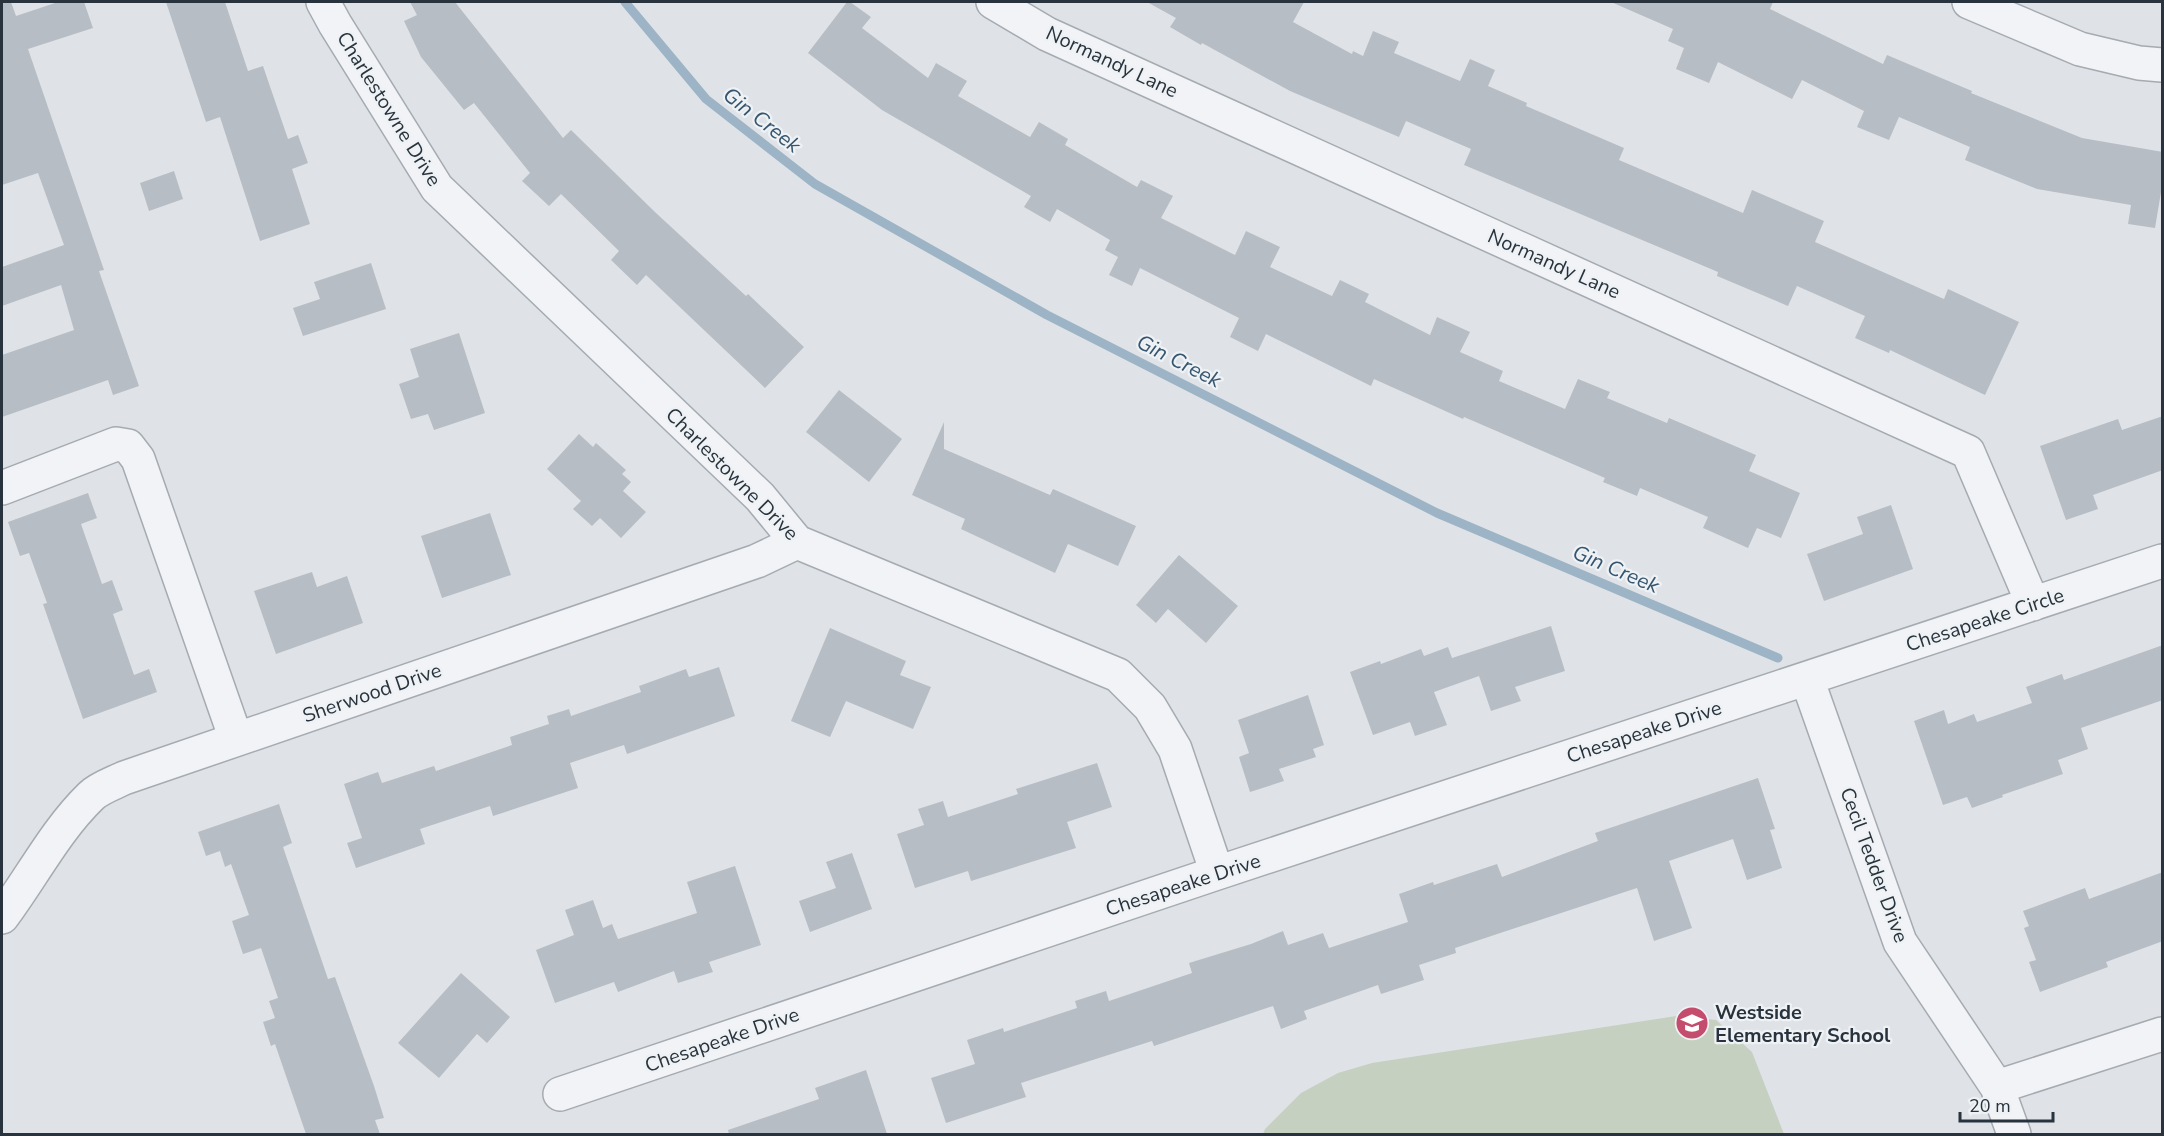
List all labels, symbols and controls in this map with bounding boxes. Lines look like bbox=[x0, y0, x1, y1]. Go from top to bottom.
street label: Normandy Lane bbox=[1042, 20, 1182, 104]
street label: Charlestowne Drive bbox=[330, 26, 448, 192]
water label: Gin Creek bbox=[717, 81, 807, 160]
street label: Normandy Lane bbox=[1483, 223, 1625, 305]
water label: Gin Creek bbox=[1132, 328, 1227, 395]
street label: Charlestowne Drive bbox=[660, 402, 804, 546]
water label: Gin Creek bbox=[1568, 538, 1664, 600]
street label: Chesapeake Circle bbox=[1902, 582, 2068, 658]
street label: Sherwood Drive bbox=[299, 657, 445, 729]
street label: Chesapeake Drive bbox=[1563, 694, 1725, 770]
street label: Cecil Tedder Drive bbox=[1833, 784, 1915, 946]
street label: Chesapeake Drive bbox=[1102, 847, 1264, 923]
place label: Westside Elementary School bbox=[1715, 999, 1891, 1049]
street label: Chesapeake Drive bbox=[641, 1001, 803, 1079]
school or university icon: Westside Elementary School bbox=[1674, 1005, 1710, 1041]
scale bar bbox=[1960, 1085, 2053, 1123]
text: 20 m bbox=[1969, 1094, 2011, 1118]

